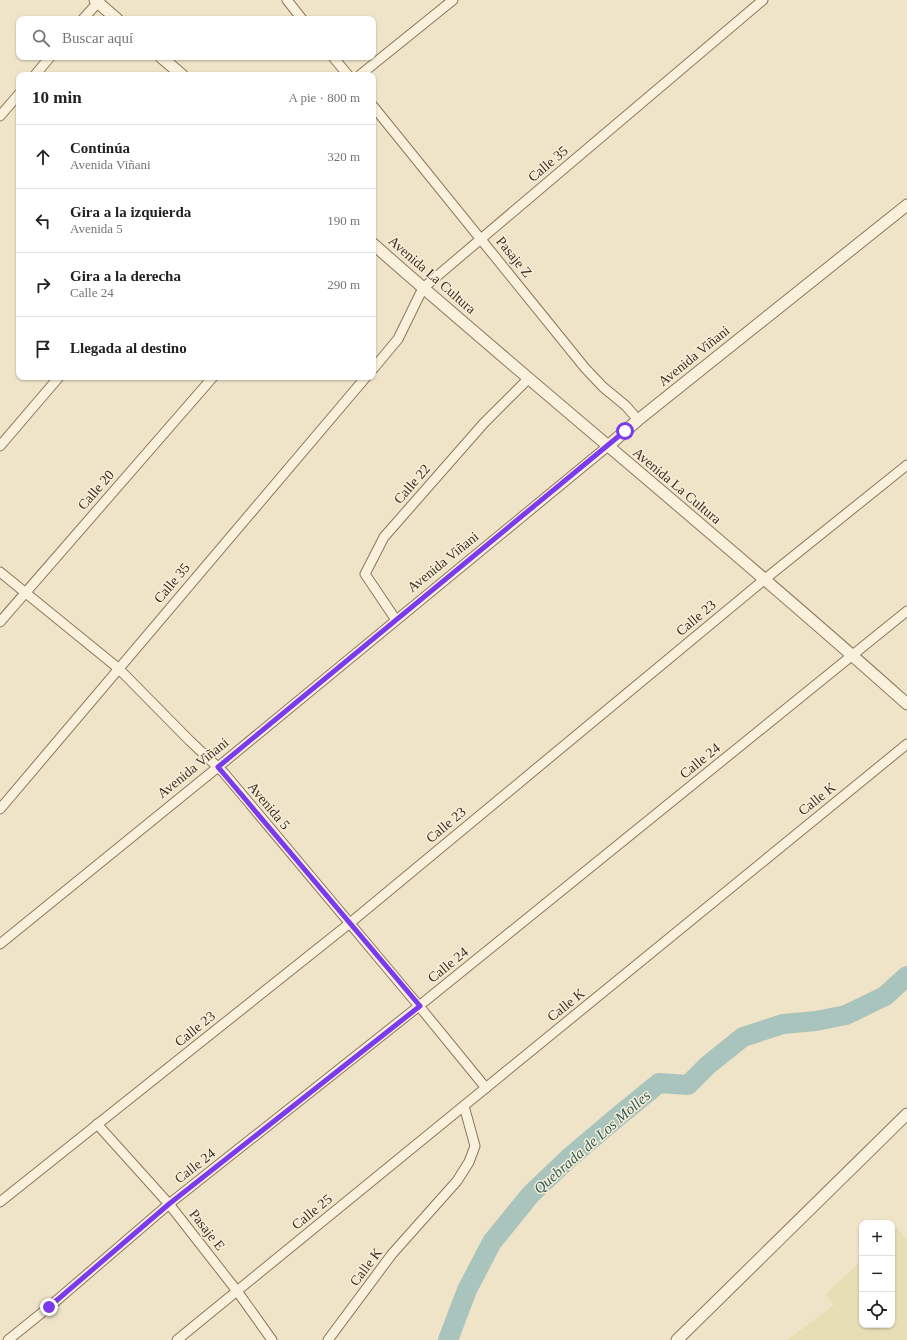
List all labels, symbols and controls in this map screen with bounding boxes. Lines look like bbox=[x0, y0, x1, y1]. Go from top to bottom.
search box bbox=[16, 16, 376, 60]
icon: search bbox=[30, 27, 52, 49]
text: Buscar aquí bbox=[62, 30, 133, 46]
text: 10 min bbox=[32, 88, 82, 107]
text: A pie · 800 m bbox=[289, 90, 360, 105]
text: Continúa bbox=[70, 140, 130, 156]
street label: Calle 35 bbox=[525, 143, 571, 185]
icon: ahead bbox=[32, 146, 54, 168]
text: 320 m bbox=[327, 149, 360, 164]
text: Avenida Viñani bbox=[70, 157, 151, 172]
text: Gira a la izquierda bbox=[70, 204, 191, 220]
icon: left bbox=[32, 210, 54, 232]
text: 190 m bbox=[327, 213, 360, 228]
text: Avenida 5 bbox=[70, 221, 123, 236]
street label: Avenida La Cultura bbox=[386, 233, 479, 317]
street label: Pasaje Z bbox=[493, 234, 535, 280]
text: Gira a la derecha bbox=[70, 268, 181, 284]
icon: right bbox=[32, 274, 54, 296]
text: 290 m bbox=[327, 277, 360, 292]
text: Calle 24 bbox=[70, 285, 114, 300]
street label: Avenida Viñani bbox=[656, 323, 733, 389]
icon: arrive bbox=[32, 338, 54, 360]
text: Llegada al destino bbox=[70, 340, 187, 356]
route start bbox=[616, 422, 634, 440]
street label: Avenida La Cultura bbox=[630, 445, 725, 528]
street label: Calle 22 bbox=[391, 461, 433, 507]
street label: Calle 20 bbox=[75, 467, 117, 513]
street label: Avenida Viñani bbox=[405, 529, 482, 595]
street label: Calle 35 bbox=[151, 560, 193, 606]
street label: Calle 23 bbox=[673, 597, 719, 639]
street label: Avenida Viñani bbox=[155, 735, 232, 801]
street label: Calle 24 bbox=[677, 740, 723, 782]
street label: Avenida 5 bbox=[245, 779, 293, 833]
street label: Calle K bbox=[796, 780, 838, 818]
street label: Calle 23 bbox=[423, 804, 469, 846]
street label: Calle 24 bbox=[425, 944, 471, 986]
street label: Calle K bbox=[545, 986, 587, 1024]
street label: Calle 23 bbox=[172, 1008, 218, 1050]
water label: Quebrada de Los Molles bbox=[531, 1087, 653, 1197]
street label: Calle 24 bbox=[172, 1146, 218, 1186]
street label: Calle 25 bbox=[289, 1191, 335, 1233]
street label: Pasaje E bbox=[186, 1207, 228, 1253]
map controls bbox=[859, 1220, 895, 1328]
button: + bbox=[859, 1220, 895, 1256]
street label: Calle K bbox=[347, 1245, 385, 1289]
button: − bbox=[859, 1256, 895, 1292]
button: locate bbox=[859, 1292, 895, 1328]
route end bbox=[40, 1298, 58, 1316]

